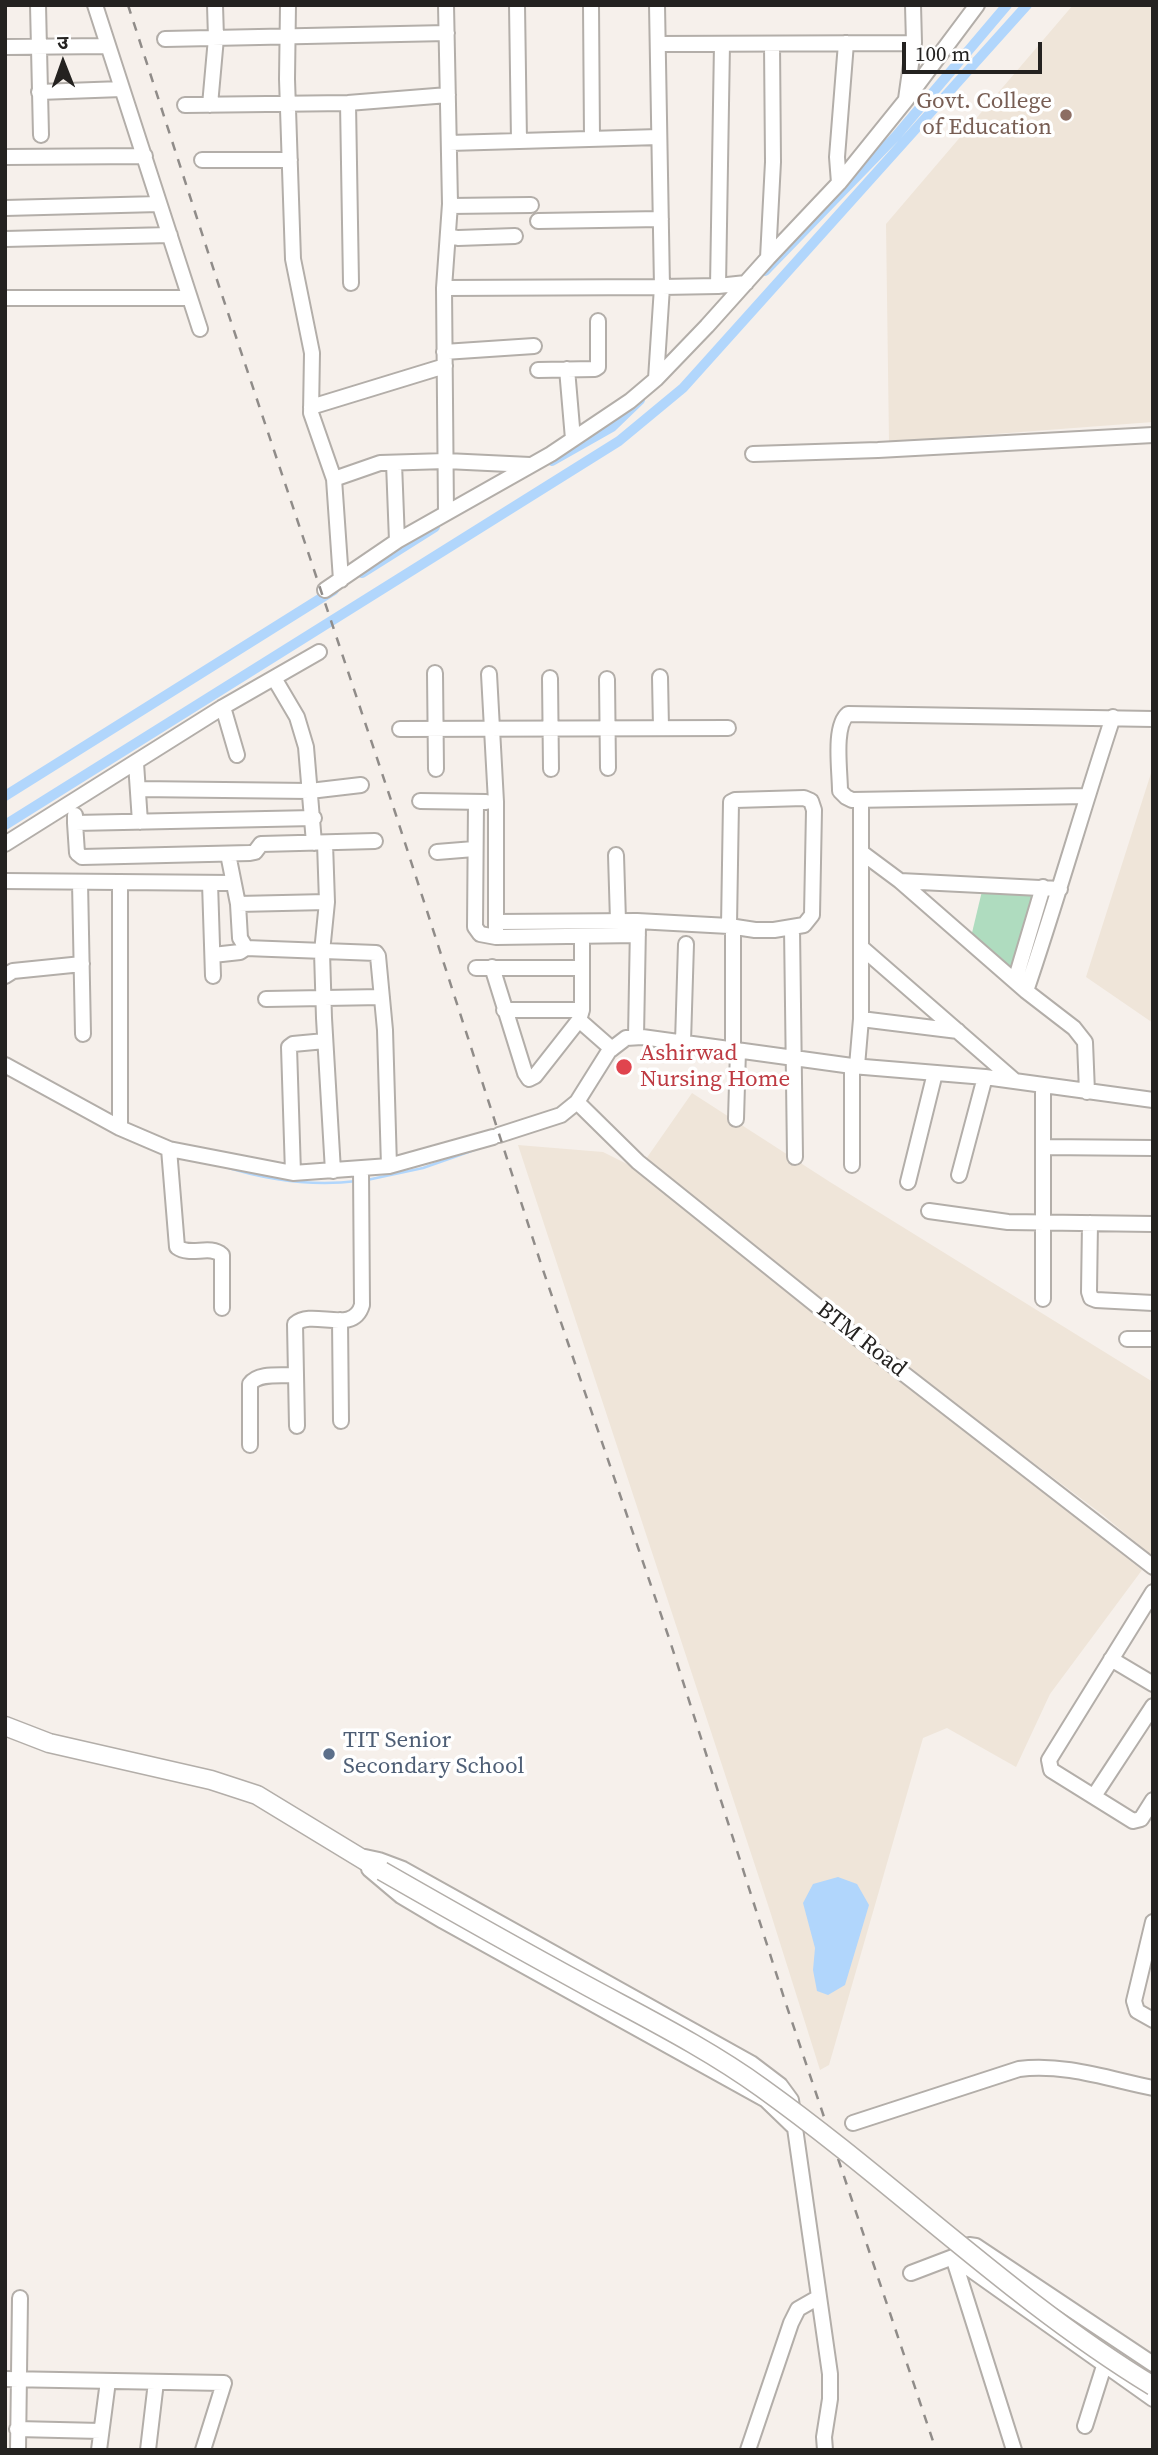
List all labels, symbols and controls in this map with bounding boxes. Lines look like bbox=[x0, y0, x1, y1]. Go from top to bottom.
north arrow bbox=[28, 28, 98, 98]
scale bar bbox=[906, 28, 1046, 72]
text: उ bbox=[57, 29, 68, 55]
text: 100 m bbox=[915, 39, 970, 68]
place label: Govt. College of Education bbox=[916, 88, 1052, 142]
marker: Govt. College of Education bbox=[1058, 107, 1074, 123]
place label: Ashirwad Nursing Home bbox=[640, 1040, 790, 1094]
marker: Ashirwad Nursing Home bbox=[614, 1057, 634, 1077]
street label: BTM Road bbox=[811, 1296, 911, 1384]
place label: TIT Senior Secondary School bbox=[343, 1727, 524, 1781]
marker: TIT Senior Secondary School bbox=[321, 1746, 337, 1762]

